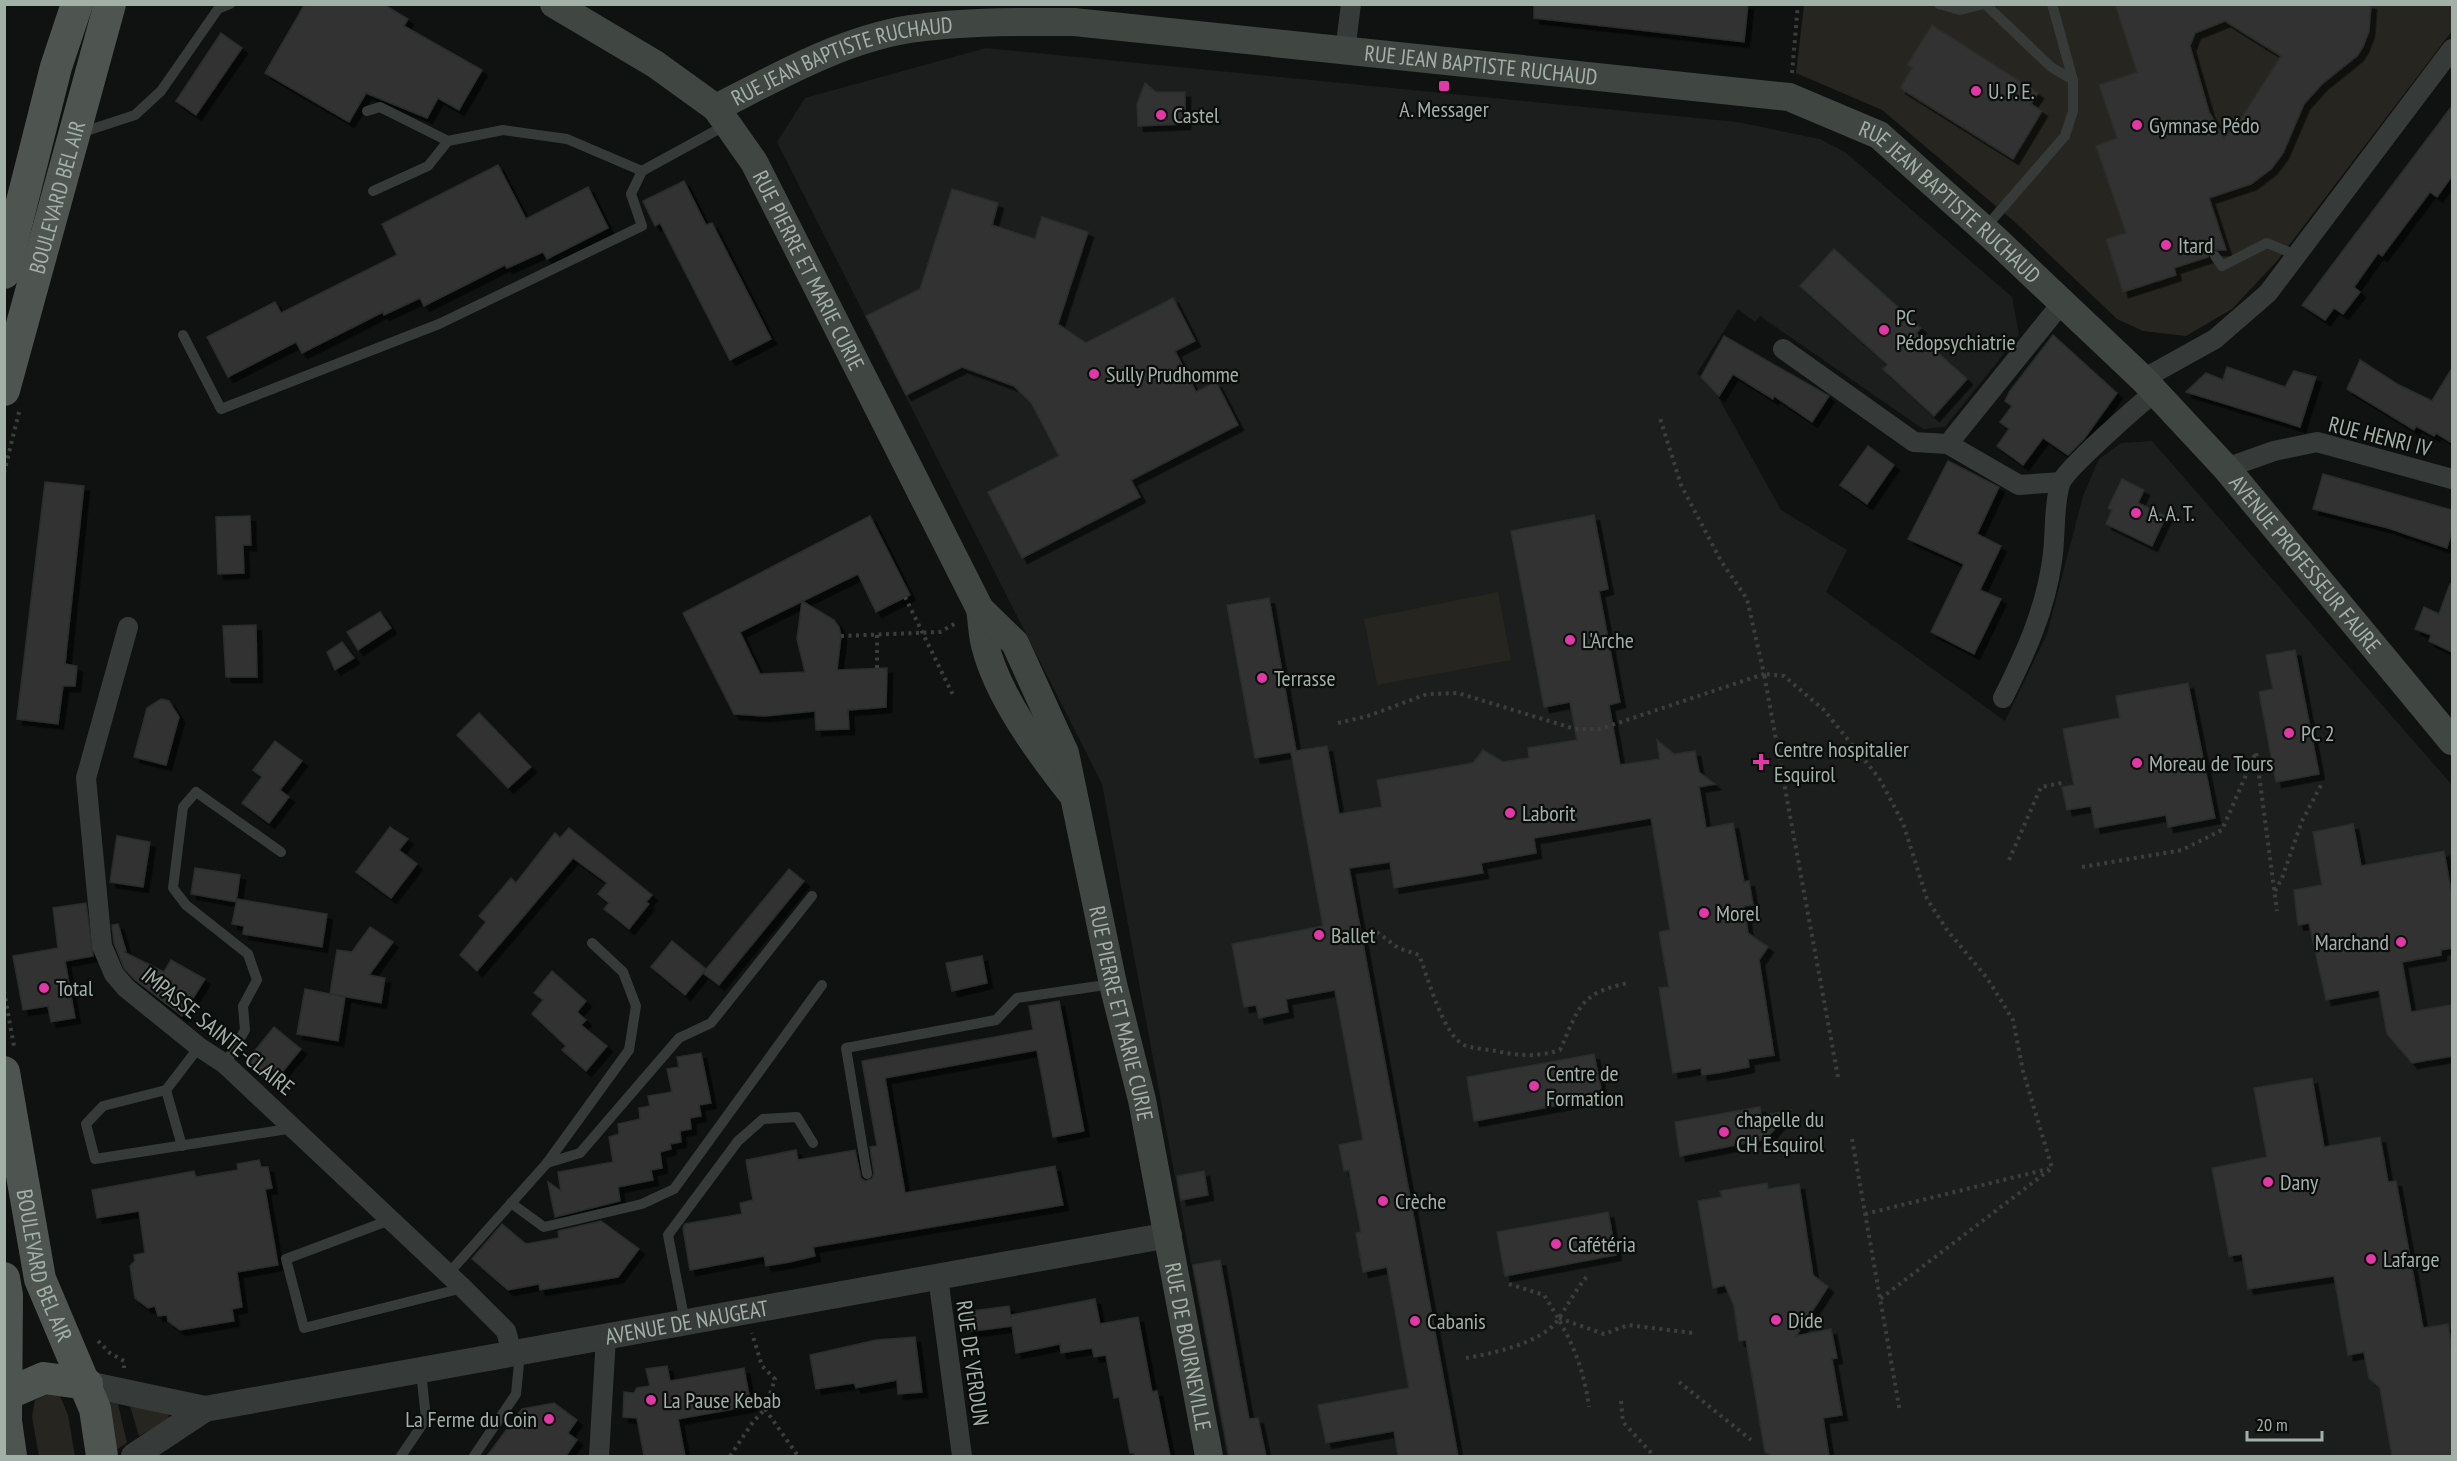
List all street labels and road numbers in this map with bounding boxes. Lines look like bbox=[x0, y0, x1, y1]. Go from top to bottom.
street label: RUE JEAN BAPTISTE RUCHAUD bbox=[726, 10, 954, 112]
street label: RUE JEAN BAPTISTE RUCHAUD bbox=[1363, 39, 1599, 91]
street label: RUE JEAN BAPTISTE RUCHAUD bbox=[1855, 114, 2047, 289]
street label: BOULEVARD BEL AIR bbox=[23, 118, 91, 277]
street label: RUE PIERRE ET MARIE CURIE bbox=[747, 166, 871, 375]
street label: RUE HENRI IV bbox=[2326, 410, 2435, 462]
street label: AVENUE PROFESSEUR FAURE bbox=[2223, 469, 2387, 659]
street label: RUE PIERRE ET MARIE CURIE bbox=[1083, 903, 1160, 1123]
street label: IMPASSE SAINTE-CLAIRE bbox=[136, 961, 300, 1101]
street label: BOULEVARD BEL AIR bbox=[11, 1187, 79, 1346]
street label: RUE DE BOURNEVILLE bbox=[1159, 1260, 1218, 1433]
street label: AVENUE DE NAUGEAT bbox=[603, 1294, 771, 1351]
street label: RUE DE VERDUN bbox=[950, 1299, 996, 1427]

